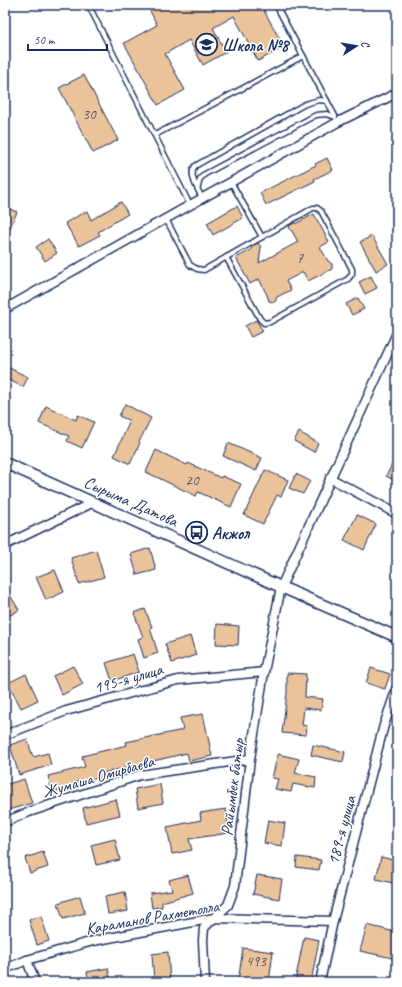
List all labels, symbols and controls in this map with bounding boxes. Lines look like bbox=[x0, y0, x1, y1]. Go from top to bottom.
scale bar bbox=[28, 26, 107, 52]
north arrow bbox=[336, 26, 376, 66]
text: 50 m bbox=[34, 32, 56, 48]
school or university icon: Школа №8 bbox=[193, 32, 219, 58]
place label: Школа №8 bbox=[222, 35, 291, 56]
text: С bbox=[358, 40, 374, 50]
house number: 30 bbox=[82, 105, 97, 124]
house number: 7 bbox=[297, 249, 305, 268]
street label: Сырыма Датова bbox=[81, 471, 182, 532]
house number: 20 bbox=[185, 471, 200, 490]
bus stop icon: Акжол bbox=[184, 520, 210, 546]
place label: Акжол bbox=[212, 523, 251, 544]
street label: 195-я улица bbox=[91, 658, 166, 698]
street label: Райымбек батыр bbox=[216, 736, 249, 837]
street label: Жумаша Омирбаева bbox=[40, 750, 158, 802]
street label: 189-я улица bbox=[322, 792, 361, 867]
street label: Караманов Рахметолла bbox=[84, 895, 221, 940]
house number: 493 bbox=[246, 952, 267, 971]

